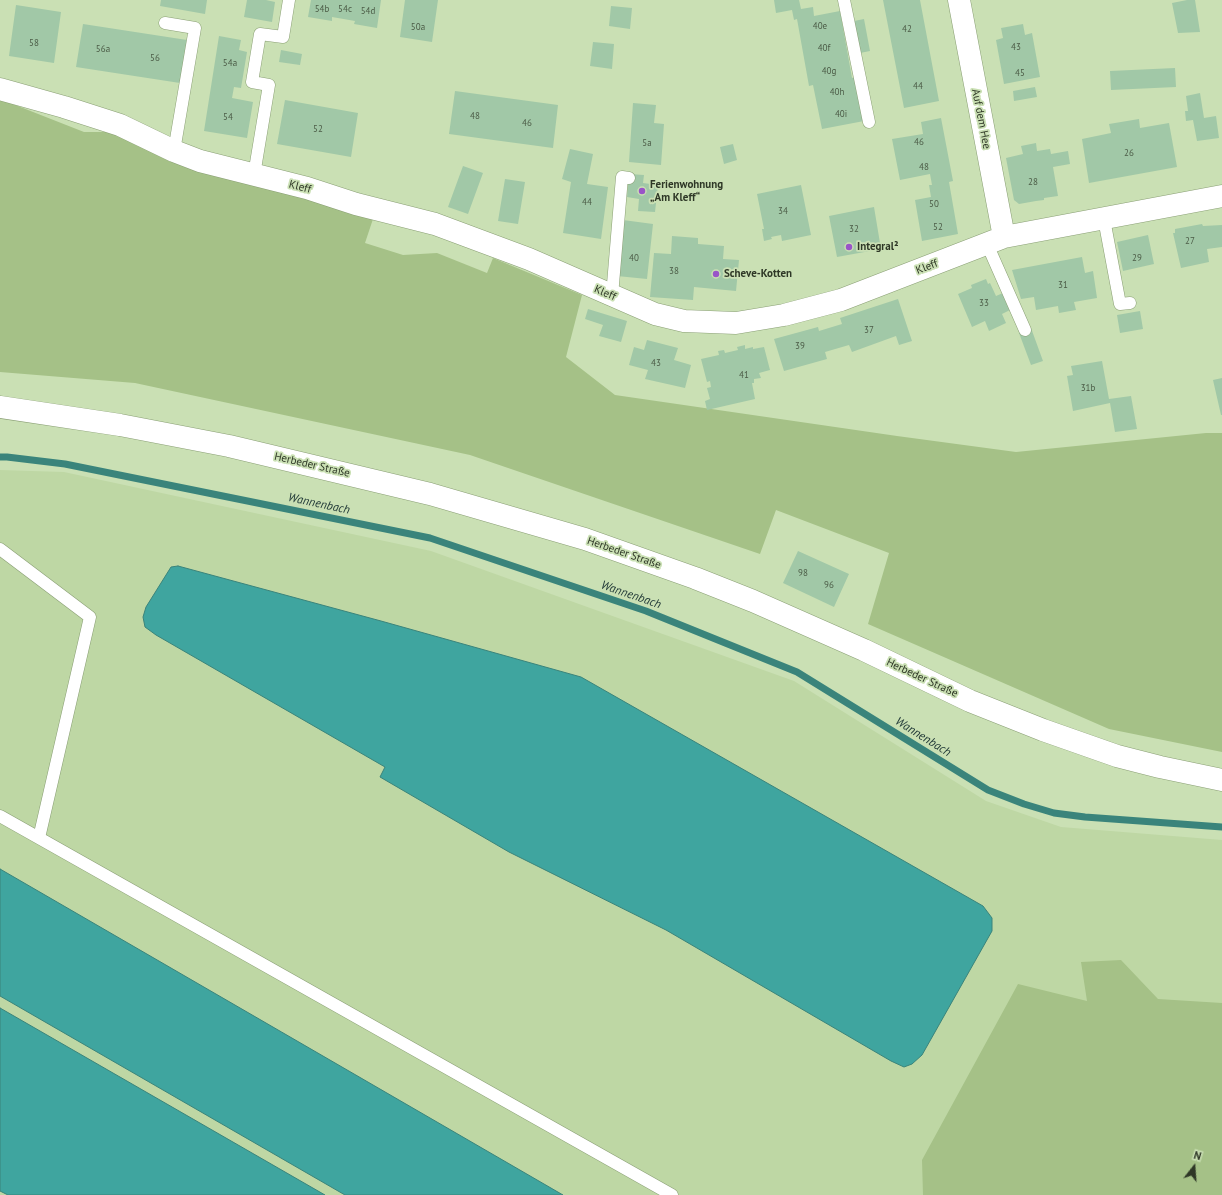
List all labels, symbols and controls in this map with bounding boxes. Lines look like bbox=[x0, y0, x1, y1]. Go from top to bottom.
house number: 54b bbox=[315, 4, 329, 14]
house number: 54c bbox=[338, 4, 352, 14]
house number: 54d bbox=[361, 6, 375, 16]
house number: 40e bbox=[813, 21, 827, 31]
house number: 50a bbox=[411, 22, 425, 32]
house number: 42 bbox=[902, 24, 912, 34]
house number: 58 bbox=[29, 38, 39, 48]
house number: 43 bbox=[1011, 42, 1021, 52]
house number: 40f bbox=[818, 43, 830, 53]
house number: 56a bbox=[96, 44, 110, 54]
house number: 56 bbox=[150, 53, 160, 63]
house number: 54a bbox=[223, 58, 237, 68]
house number: 40g bbox=[822, 66, 836, 76]
house number: 45 bbox=[1015, 68, 1025, 78]
house number: 44 bbox=[913, 81, 923, 91]
house number: 40h bbox=[830, 87, 844, 97]
street label: Auf dem Hee bbox=[969, 88, 993, 150]
house number: 40i bbox=[835, 109, 847, 119]
house number: 48 bbox=[470, 111, 480, 121]
house number: 54 bbox=[223, 112, 233, 122]
house number: 46 bbox=[522, 118, 532, 128]
house number: 52 bbox=[313, 124, 323, 134]
house number: 46 bbox=[914, 137, 924, 147]
house number: 5a bbox=[642, 138, 652, 148]
house number: 26 bbox=[1124, 148, 1134, 158]
house number: 48 bbox=[919, 162, 929, 172]
house number: 28 bbox=[1028, 177, 1038, 187]
street label: Kleff bbox=[287, 178, 313, 196]
place label: Ferienwohnung „Am Kleff“ bbox=[650, 178, 723, 204]
marker: Ferienwohnung „Am Kleff“ bbox=[637, 186, 647, 196]
house number: 44 bbox=[582, 197, 592, 207]
house number: 50 bbox=[929, 199, 939, 209]
house number: 34 bbox=[778, 206, 788, 216]
house number: 52 bbox=[933, 222, 943, 232]
house number: 32 bbox=[849, 224, 859, 234]
house number: 27 bbox=[1185, 236, 1195, 246]
place label: Integral² bbox=[857, 240, 898, 254]
marker: Integral² bbox=[844, 242, 854, 252]
house number: 40 bbox=[629, 253, 639, 263]
house number: 29 bbox=[1132, 253, 1142, 263]
street label: Kleff bbox=[914, 257, 940, 277]
house number: 38 bbox=[669, 266, 679, 276]
place label: Scheve-Kotten bbox=[724, 267, 792, 281]
marker: Scheve-Kotten bbox=[711, 269, 721, 279]
house number: 31 bbox=[1058, 280, 1068, 290]
street label: Kleff bbox=[592, 283, 618, 303]
house number: 33 bbox=[979, 298, 989, 308]
house number: 37 bbox=[864, 325, 874, 335]
house number: 39 bbox=[795, 341, 805, 351]
house number: 43 bbox=[651, 358, 661, 368]
house number: 41 bbox=[739, 370, 749, 380]
house number: 31b bbox=[1081, 383, 1095, 393]
street label: Herbeder Straße bbox=[273, 450, 351, 480]
water label: Wannenbach bbox=[287, 490, 351, 518]
street label: Herbeder Straße bbox=[585, 534, 663, 572]
house number: 98 bbox=[798, 568, 808, 578]
water label: Wannenbach bbox=[599, 578, 663, 612]
house number: 96 bbox=[824, 580, 834, 590]
street label: Herbeder Straße bbox=[884, 656, 960, 700]
water label: Wannenbach bbox=[893, 714, 953, 760]
north arrow bbox=[1174, 1147, 1214, 1187]
text: N bbox=[1192, 1148, 1203, 1163]

